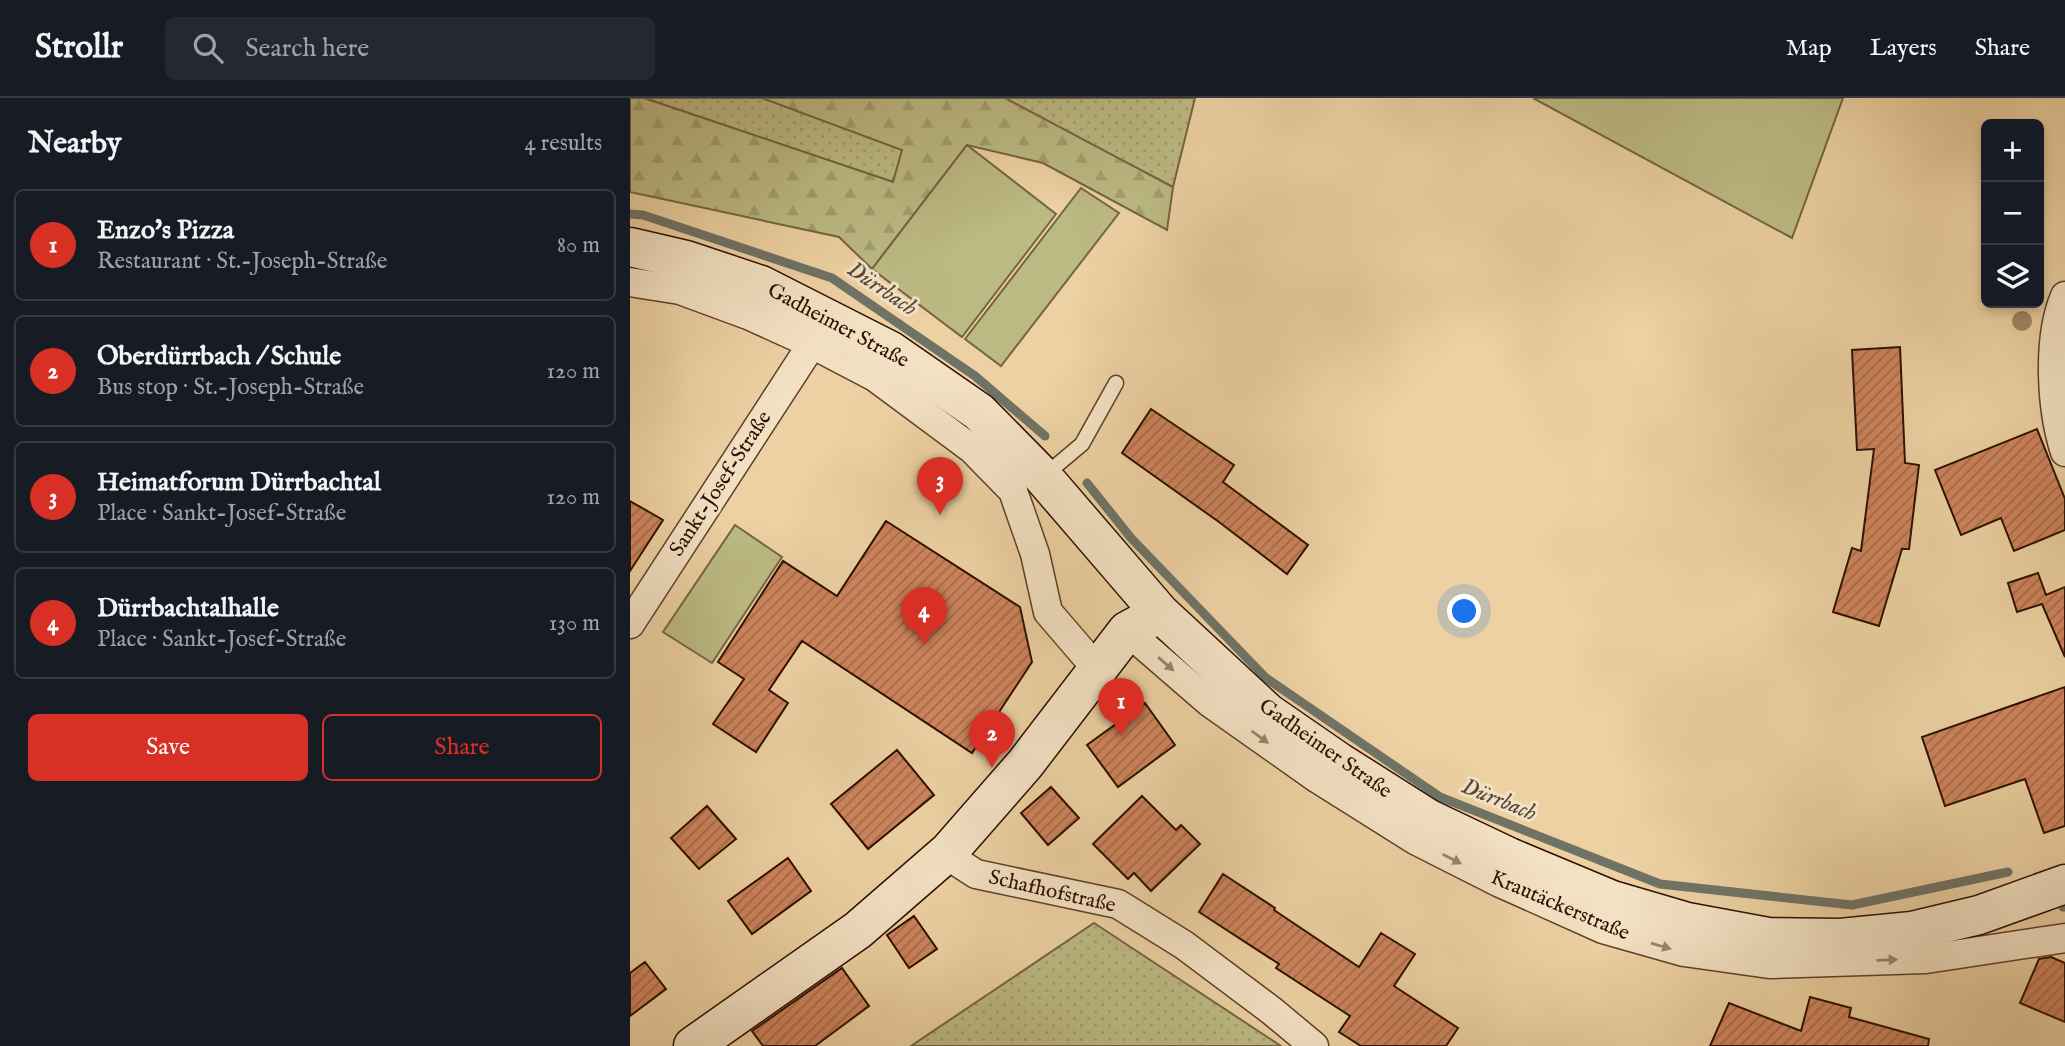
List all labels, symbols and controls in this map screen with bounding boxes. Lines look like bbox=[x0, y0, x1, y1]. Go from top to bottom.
search box bbox=[165, 17, 655, 80]
text: Strollr bbox=[35, 27, 123, 69]
icon: search bbox=[189, 29, 227, 67]
text: Search here bbox=[245, 32, 369, 65]
text: Map bbox=[1786, 33, 1832, 64]
text: Layers bbox=[1870, 33, 1937, 64]
text: Share bbox=[1975, 33, 2030, 64]
map controls bbox=[1981, 119, 2044, 308]
button: + bbox=[1981, 119, 2044, 182]
text: Nearby bbox=[28, 125, 121, 163]
text: 4 results bbox=[524, 129, 602, 158]
button: − bbox=[1981, 182, 2044, 245]
text: Enzo's Pizza bbox=[97, 214, 234, 247]
text: 1 bbox=[49, 231, 57, 260]
text: 80 m bbox=[557, 231, 600, 260]
button: layers bbox=[1981, 245, 2044, 308]
text: Restaurant · St.-Joseph-Straße bbox=[97, 247, 387, 276]
water label: Dürrbach bbox=[841, 255, 923, 323]
street label: Gadheimer Straße bbox=[763, 277, 914, 375]
text: Oberdürrbach / Schule bbox=[97, 340, 341, 373]
text: 2 bbox=[48, 357, 58, 386]
text: 120 m bbox=[547, 357, 600, 386]
text: Bus stop · St.-Joseph-Straße bbox=[97, 373, 364, 402]
street label: Sankt-Josef-Straße bbox=[664, 406, 778, 562]
pin: 3 bbox=[917, 457, 963, 515]
text: Heimatforum Dürrbachtal bbox=[97, 466, 381, 499]
text: 3 bbox=[49, 483, 57, 512]
text: 120 m bbox=[547, 483, 600, 512]
text: Place · Sankt-Josef-Straße bbox=[97, 499, 346, 528]
pin: 4 bbox=[901, 587, 947, 645]
text: Dürrbachtalhalle bbox=[97, 592, 279, 625]
your location bbox=[1447, 594, 1481, 628]
text: 4 bbox=[47, 609, 59, 638]
text: 130 m bbox=[549, 609, 600, 638]
text: Place · Sankt-Josef-Straße bbox=[97, 625, 346, 654]
one-way arrow bbox=[1157, 656, 1174, 671]
pin: 1 bbox=[1098, 678, 1144, 736]
street label: Gadheimer Straße bbox=[1253, 693, 1397, 805]
pin: 2 bbox=[969, 710, 1015, 768]
button: Save bbox=[28, 714, 308, 781]
button: Share bbox=[322, 714, 602, 781]
one-way arrow bbox=[1251, 730, 1269, 744]
water label: Dürrbach bbox=[1457, 772, 1541, 828]
one-way arrow bbox=[1442, 853, 1462, 864]
street label: Schafhofstraße bbox=[986, 864, 1118, 920]
street label: Krautäckerstraße bbox=[1486, 865, 1634, 948]
one-way arrow bbox=[1651, 941, 1672, 951]
one-way arrow bbox=[1876, 955, 1898, 966]

